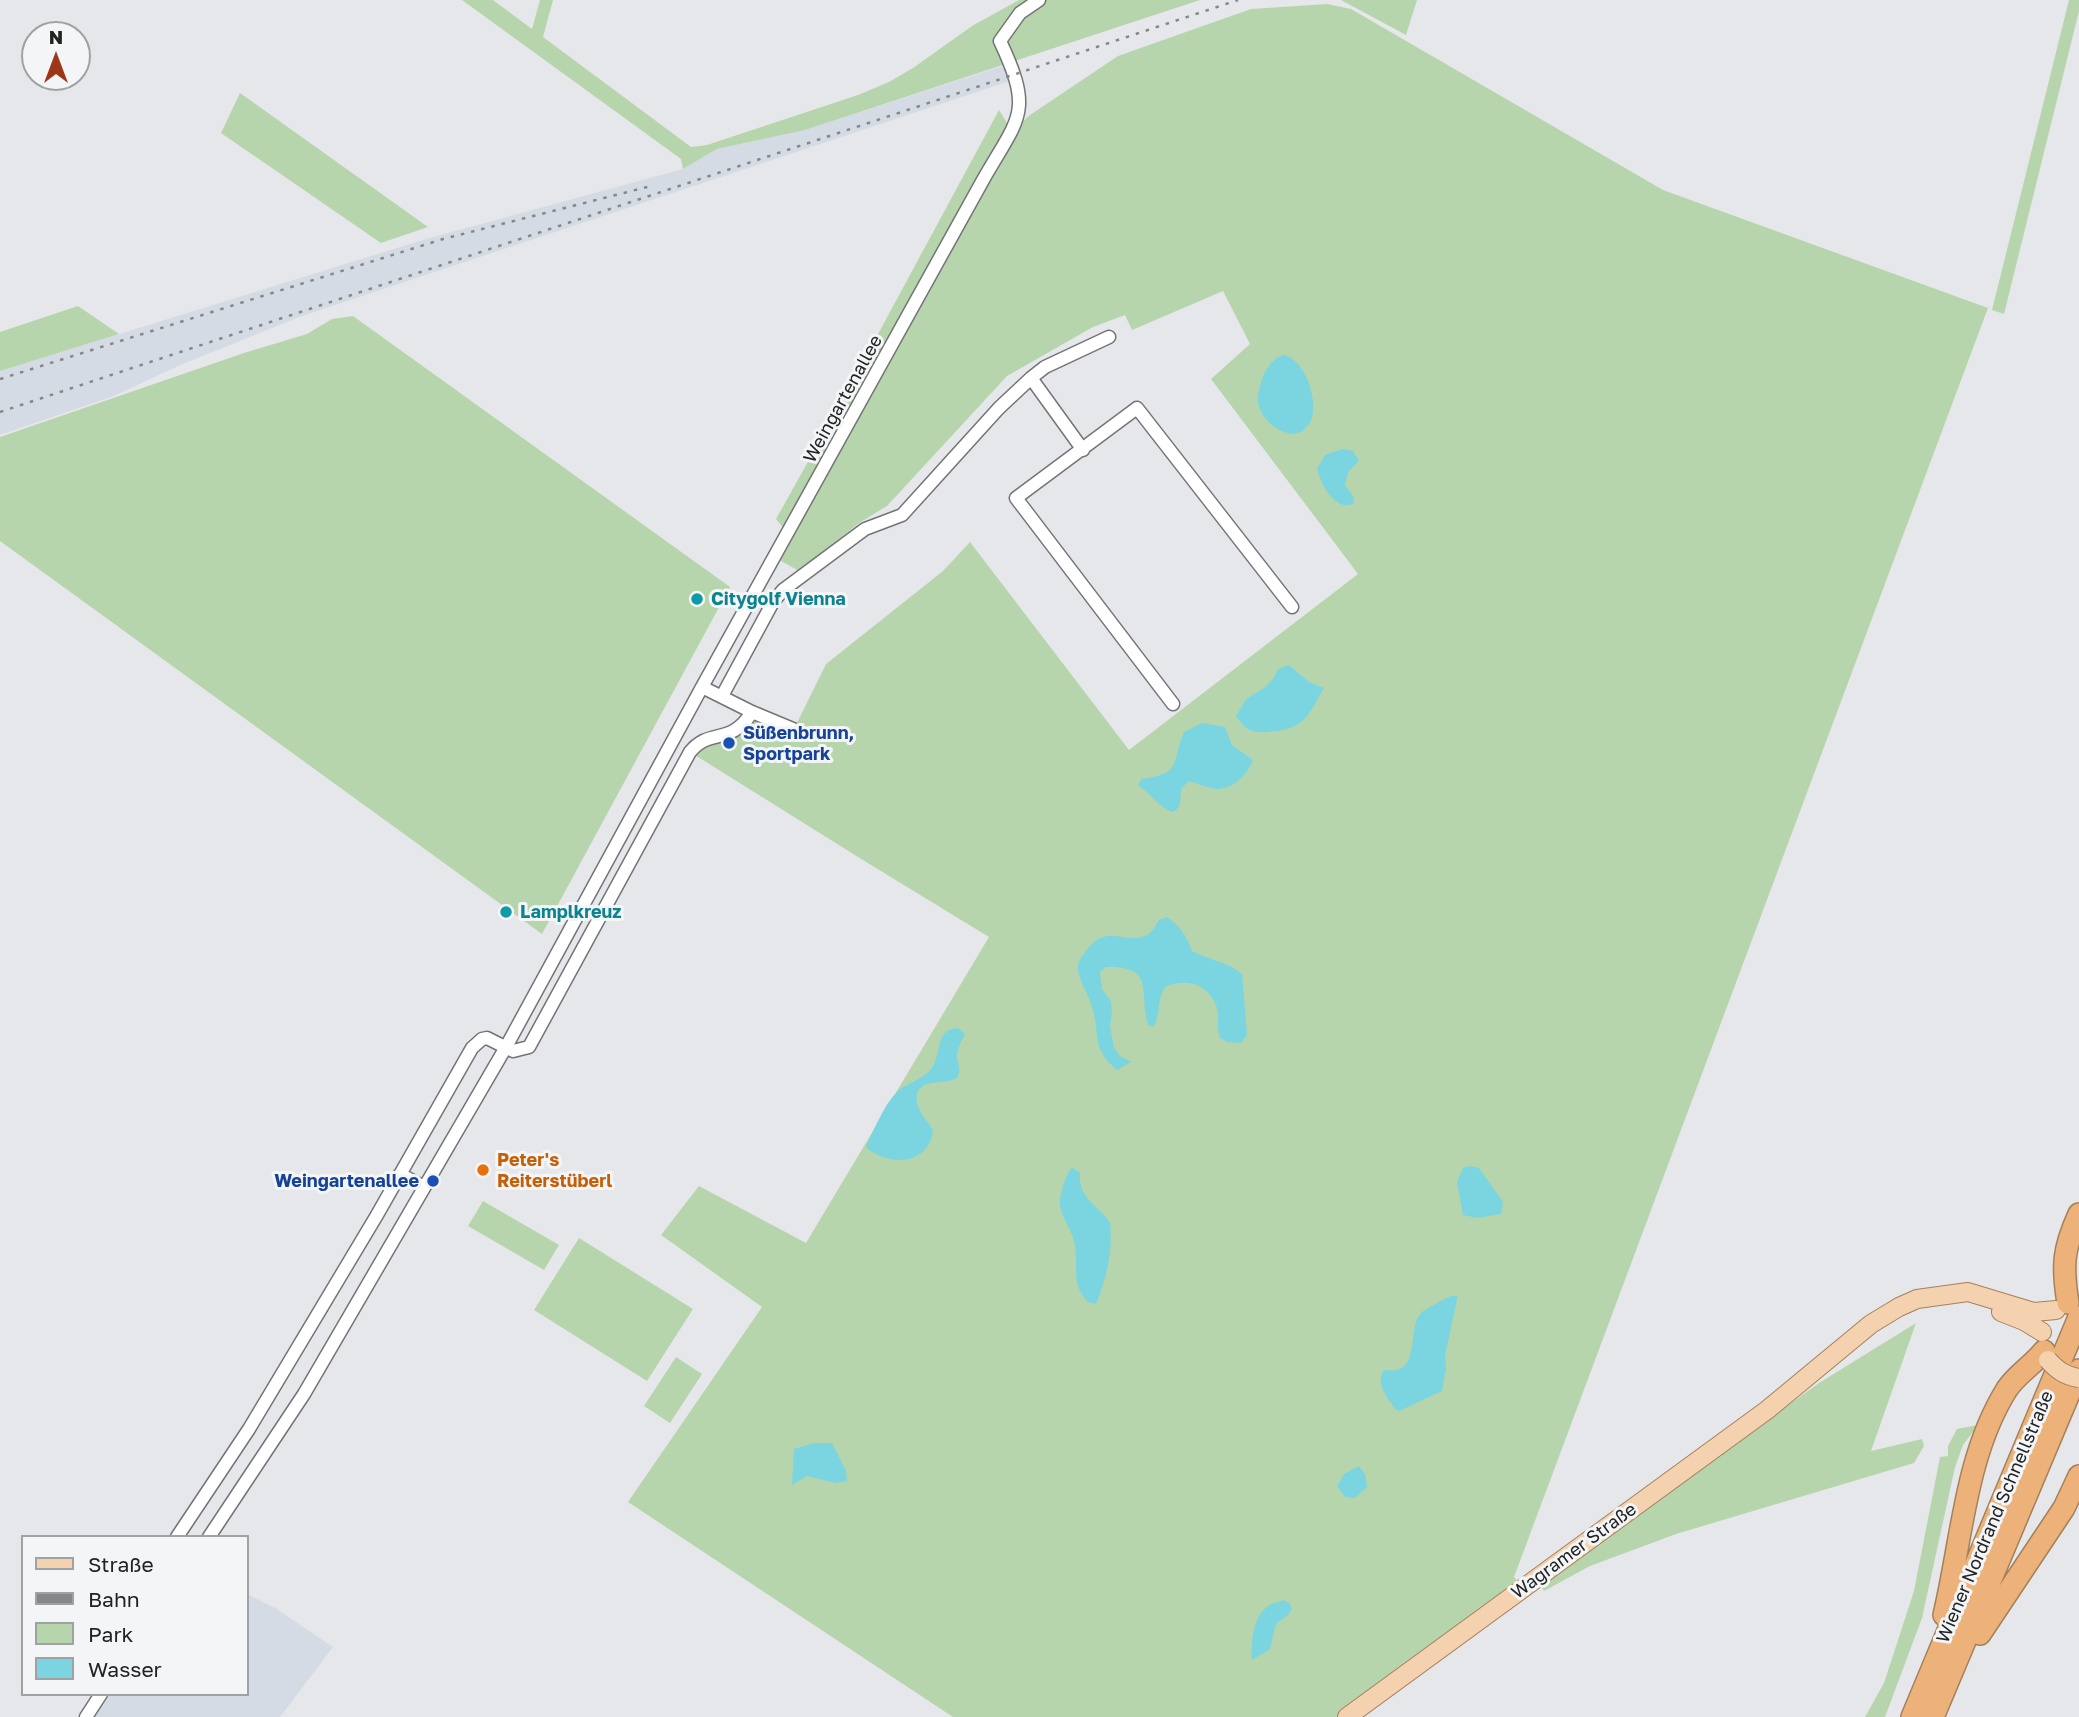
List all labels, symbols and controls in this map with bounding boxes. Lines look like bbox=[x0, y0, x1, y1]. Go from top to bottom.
north arrow bbox=[21, 21, 91, 91]
text: N bbox=[49, 25, 63, 48]
street label: Weingartenallee bbox=[799, 331, 887, 467]
place label: Citygolf Vienna bbox=[711, 588, 846, 610]
marker: Citygolf Vienna bbox=[689, 591, 705, 607]
place label: Süßenbrunn, Sportpark bbox=[743, 722, 854, 764]
marker: Süßenbrunn, Sportpark bbox=[721, 735, 737, 751]
place label: Lamplkreuz bbox=[520, 901, 621, 923]
marker: Lamplkreuz bbox=[498, 904, 514, 920]
place label: Peter's Reiterstüberl bbox=[497, 1149, 612, 1192]
marker: Peter's Reiterstüberl bbox=[475, 1162, 491, 1178]
place label: Weingartenallee bbox=[274, 1170, 419, 1192]
marker: Weingartenallee bbox=[425, 1173, 441, 1189]
street label: Wiener Nordrand Schnellstraße bbox=[1932, 1388, 2058, 1646]
street label: Wagramer Straße bbox=[1507, 1498, 1641, 1604]
legend bbox=[21, 1535, 248, 1696]
text: Straße bbox=[88, 1551, 154, 1577]
text: Bahn bbox=[88, 1586, 140, 1612]
text: Park bbox=[88, 1621, 133, 1647]
text: Wasser bbox=[88, 1656, 162, 1682]

